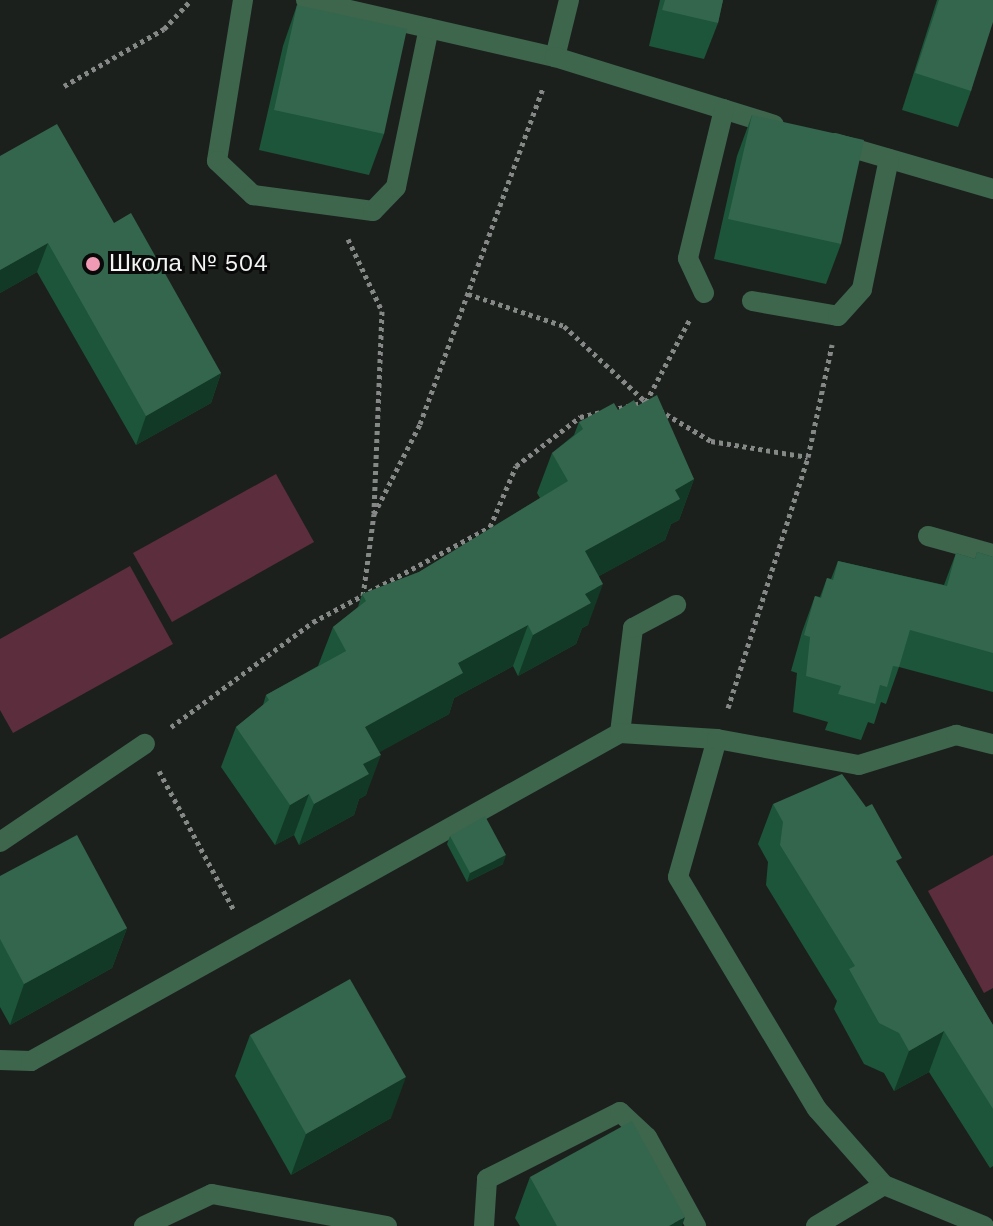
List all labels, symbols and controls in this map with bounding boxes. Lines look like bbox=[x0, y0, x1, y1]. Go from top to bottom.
place label: Школа № 504 bbox=[109, 250, 268, 278]
marker: Школа № 504 bbox=[84, 255, 102, 273]

